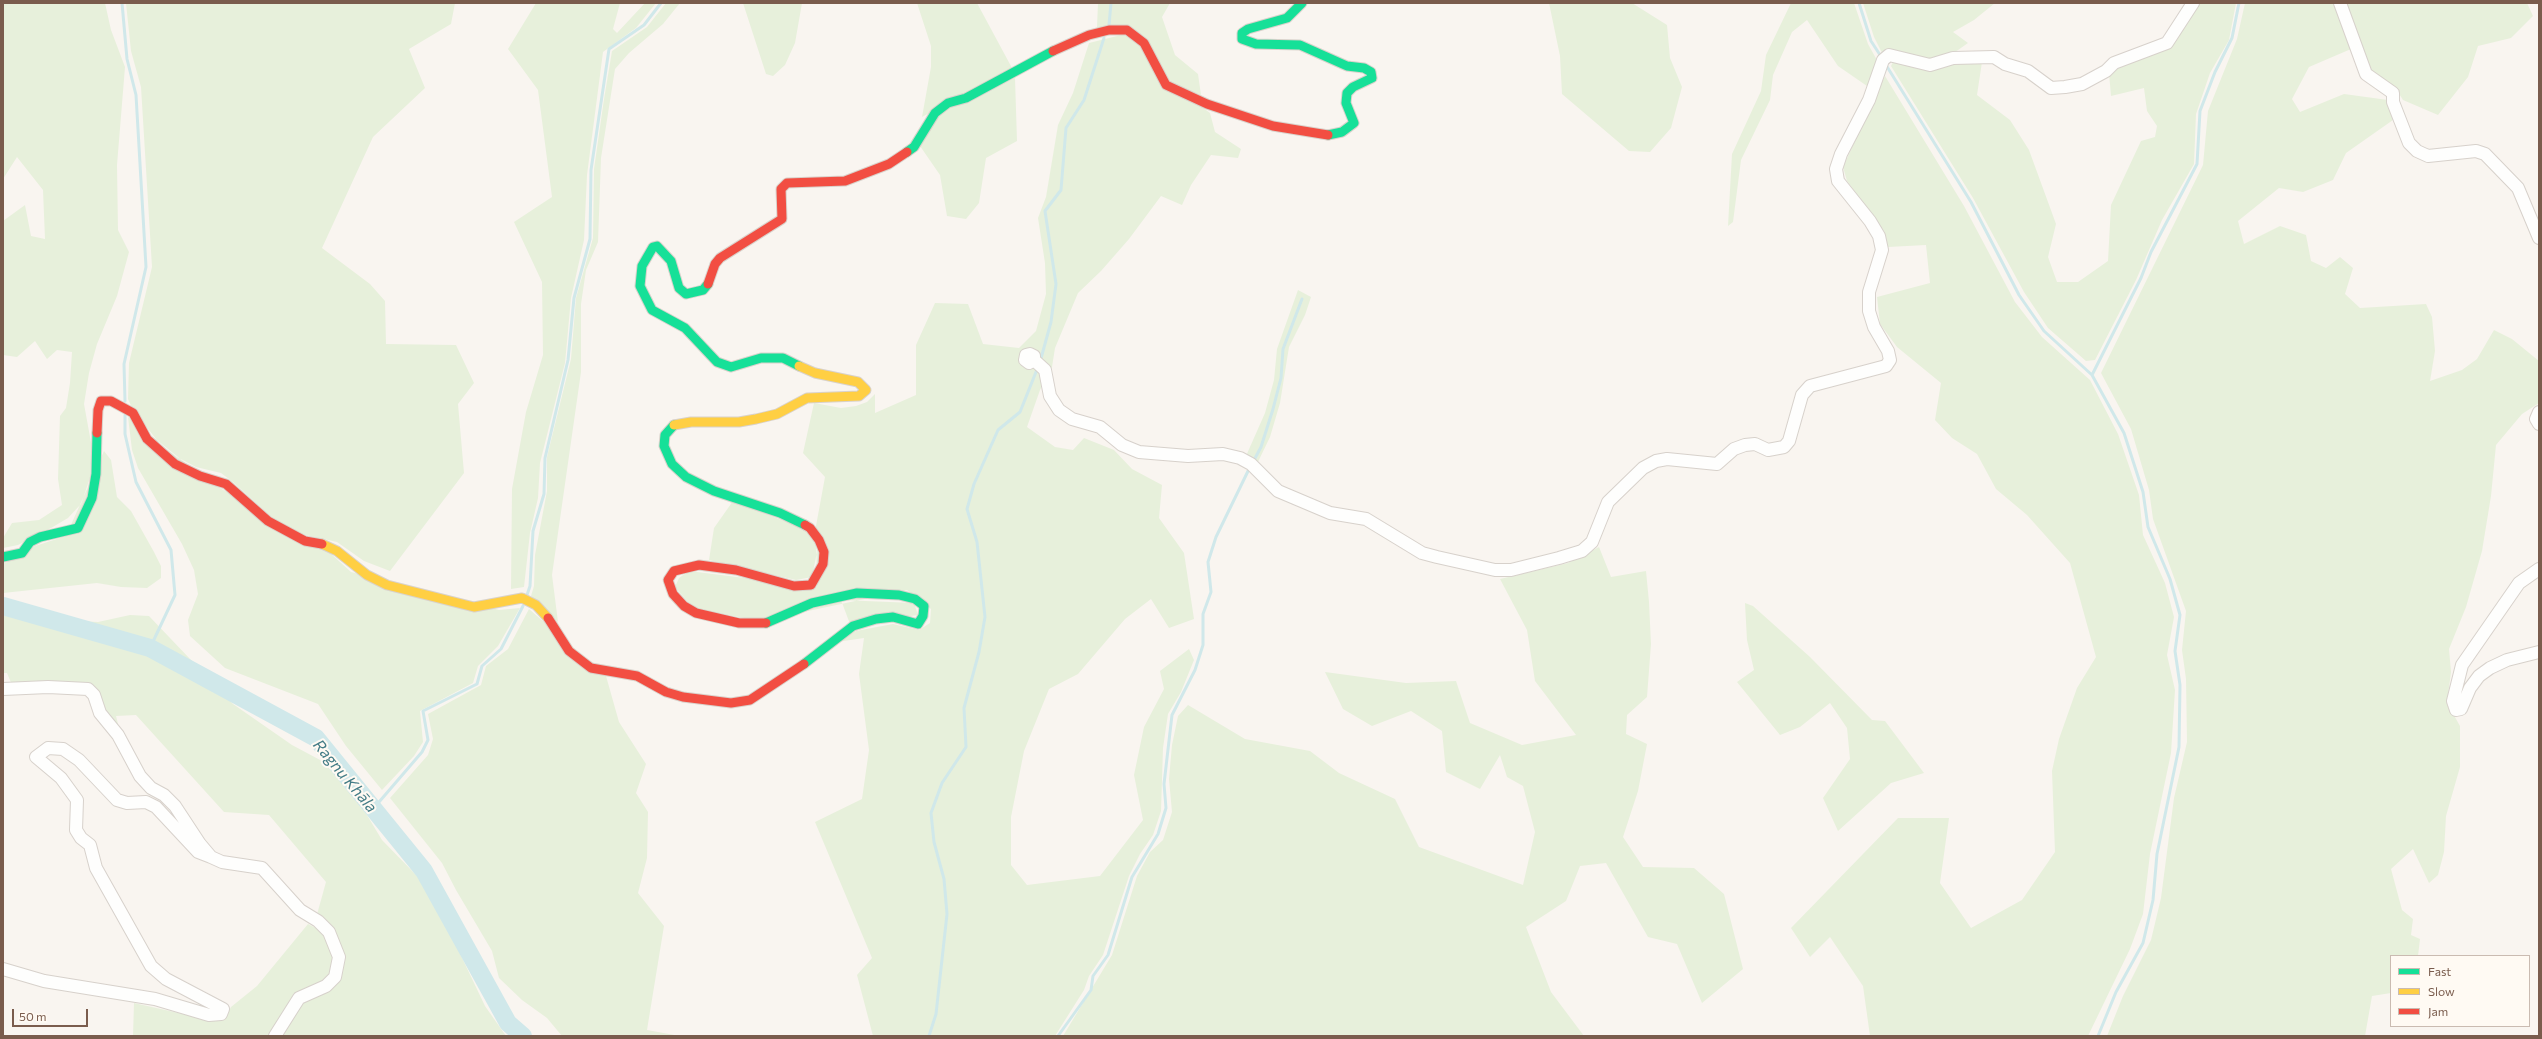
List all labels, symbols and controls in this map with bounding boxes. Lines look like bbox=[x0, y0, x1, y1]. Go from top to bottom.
water label: Ragnu Khāla bbox=[309, 736, 381, 816]
legend bbox=[2390, 955, 2530, 1027]
text: Fast bbox=[2428, 964, 2451, 978]
text: Slow bbox=[2428, 984, 2455, 998]
scale bar bbox=[14, 1001, 90, 1027]
text: Jam bbox=[2428, 1004, 2448, 1018]
text: 50 m bbox=[19, 1009, 47, 1023]

